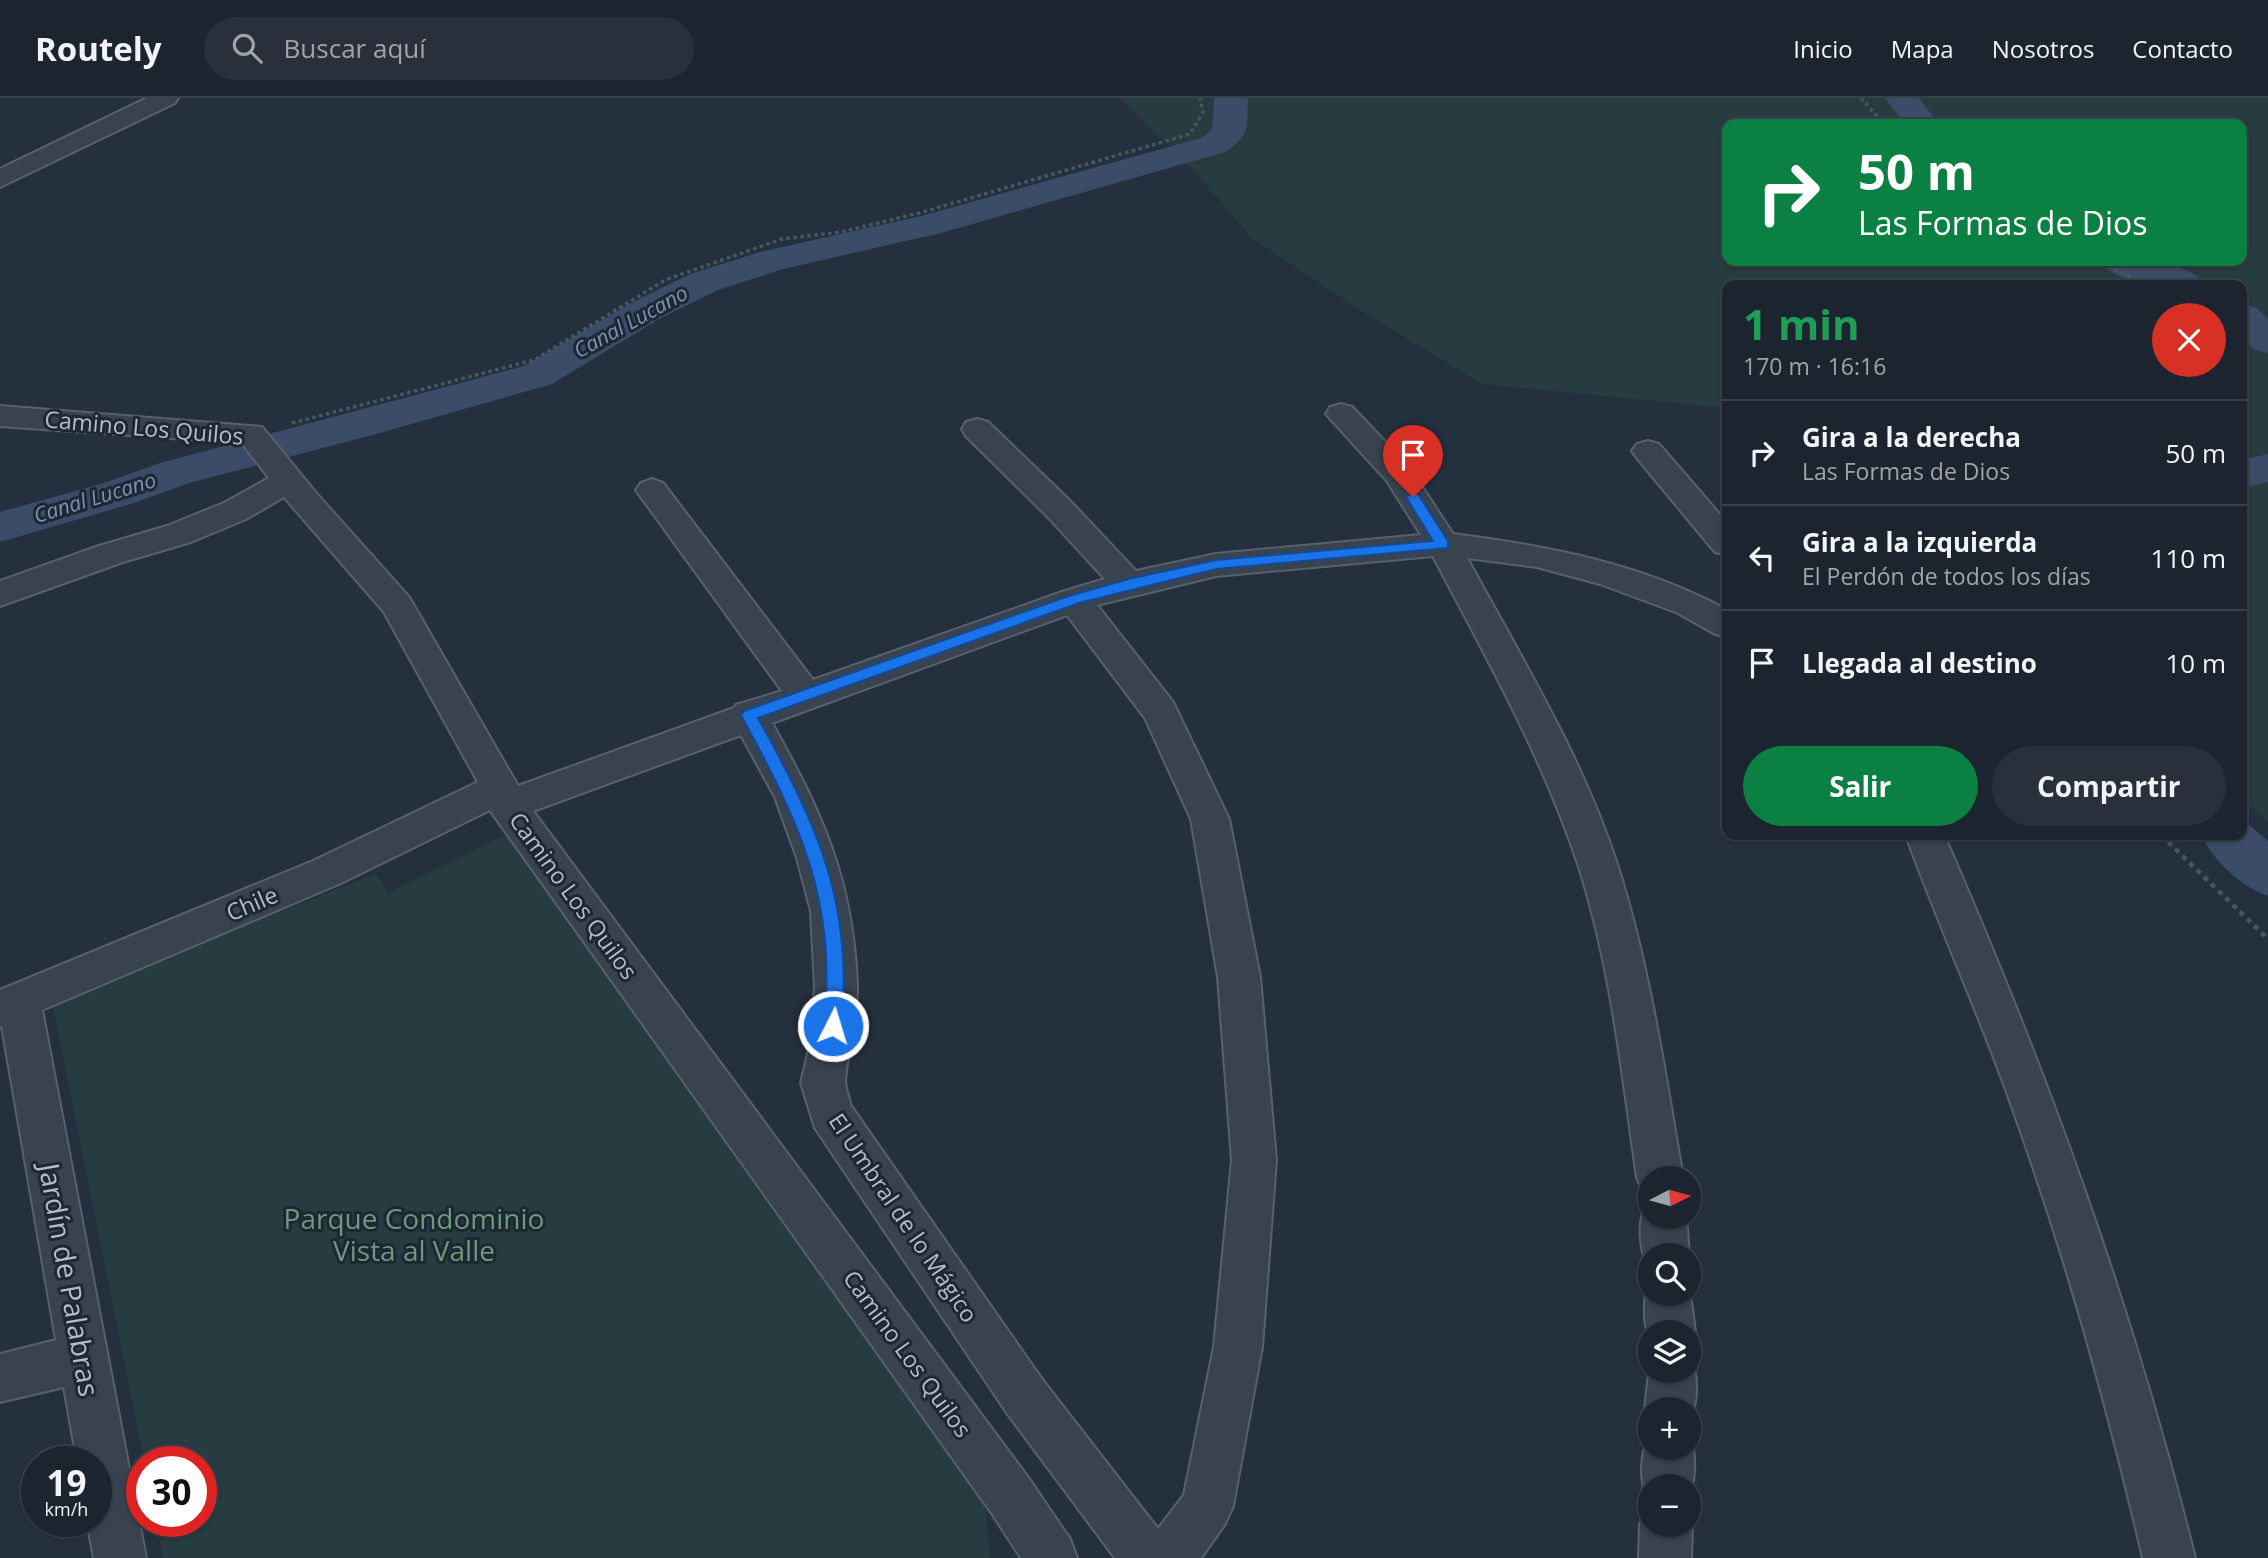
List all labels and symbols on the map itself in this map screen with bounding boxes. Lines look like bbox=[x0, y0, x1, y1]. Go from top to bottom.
water label: Canal Lucano bbox=[568, 278, 693, 364]
street label: Camino Los Quilos bbox=[43, 402, 245, 452]
pin bbox=[1383, 425, 1443, 497]
water label: Canal Lucano bbox=[30, 465, 159, 529]
street label: Camino Los Quilos bbox=[502, 805, 645, 986]
street label: Chile bbox=[221, 878, 282, 928]
position arrow bbox=[796, 989, 870, 1063]
street label: El Umbral de lo Mágico bbox=[822, 1107, 986, 1328]
street label: Jardín de Palabras bbox=[30, 1157, 109, 1399]
north arrow bbox=[1638, 1166, 1701, 1228]
park label: Parque Condominio Vista al Valle bbox=[284, 1199, 544, 1269]
street label: Camino Los Quilos bbox=[836, 1263, 979, 1444]
speed limit sign: 30 bbox=[126, 1446, 217, 1537]

